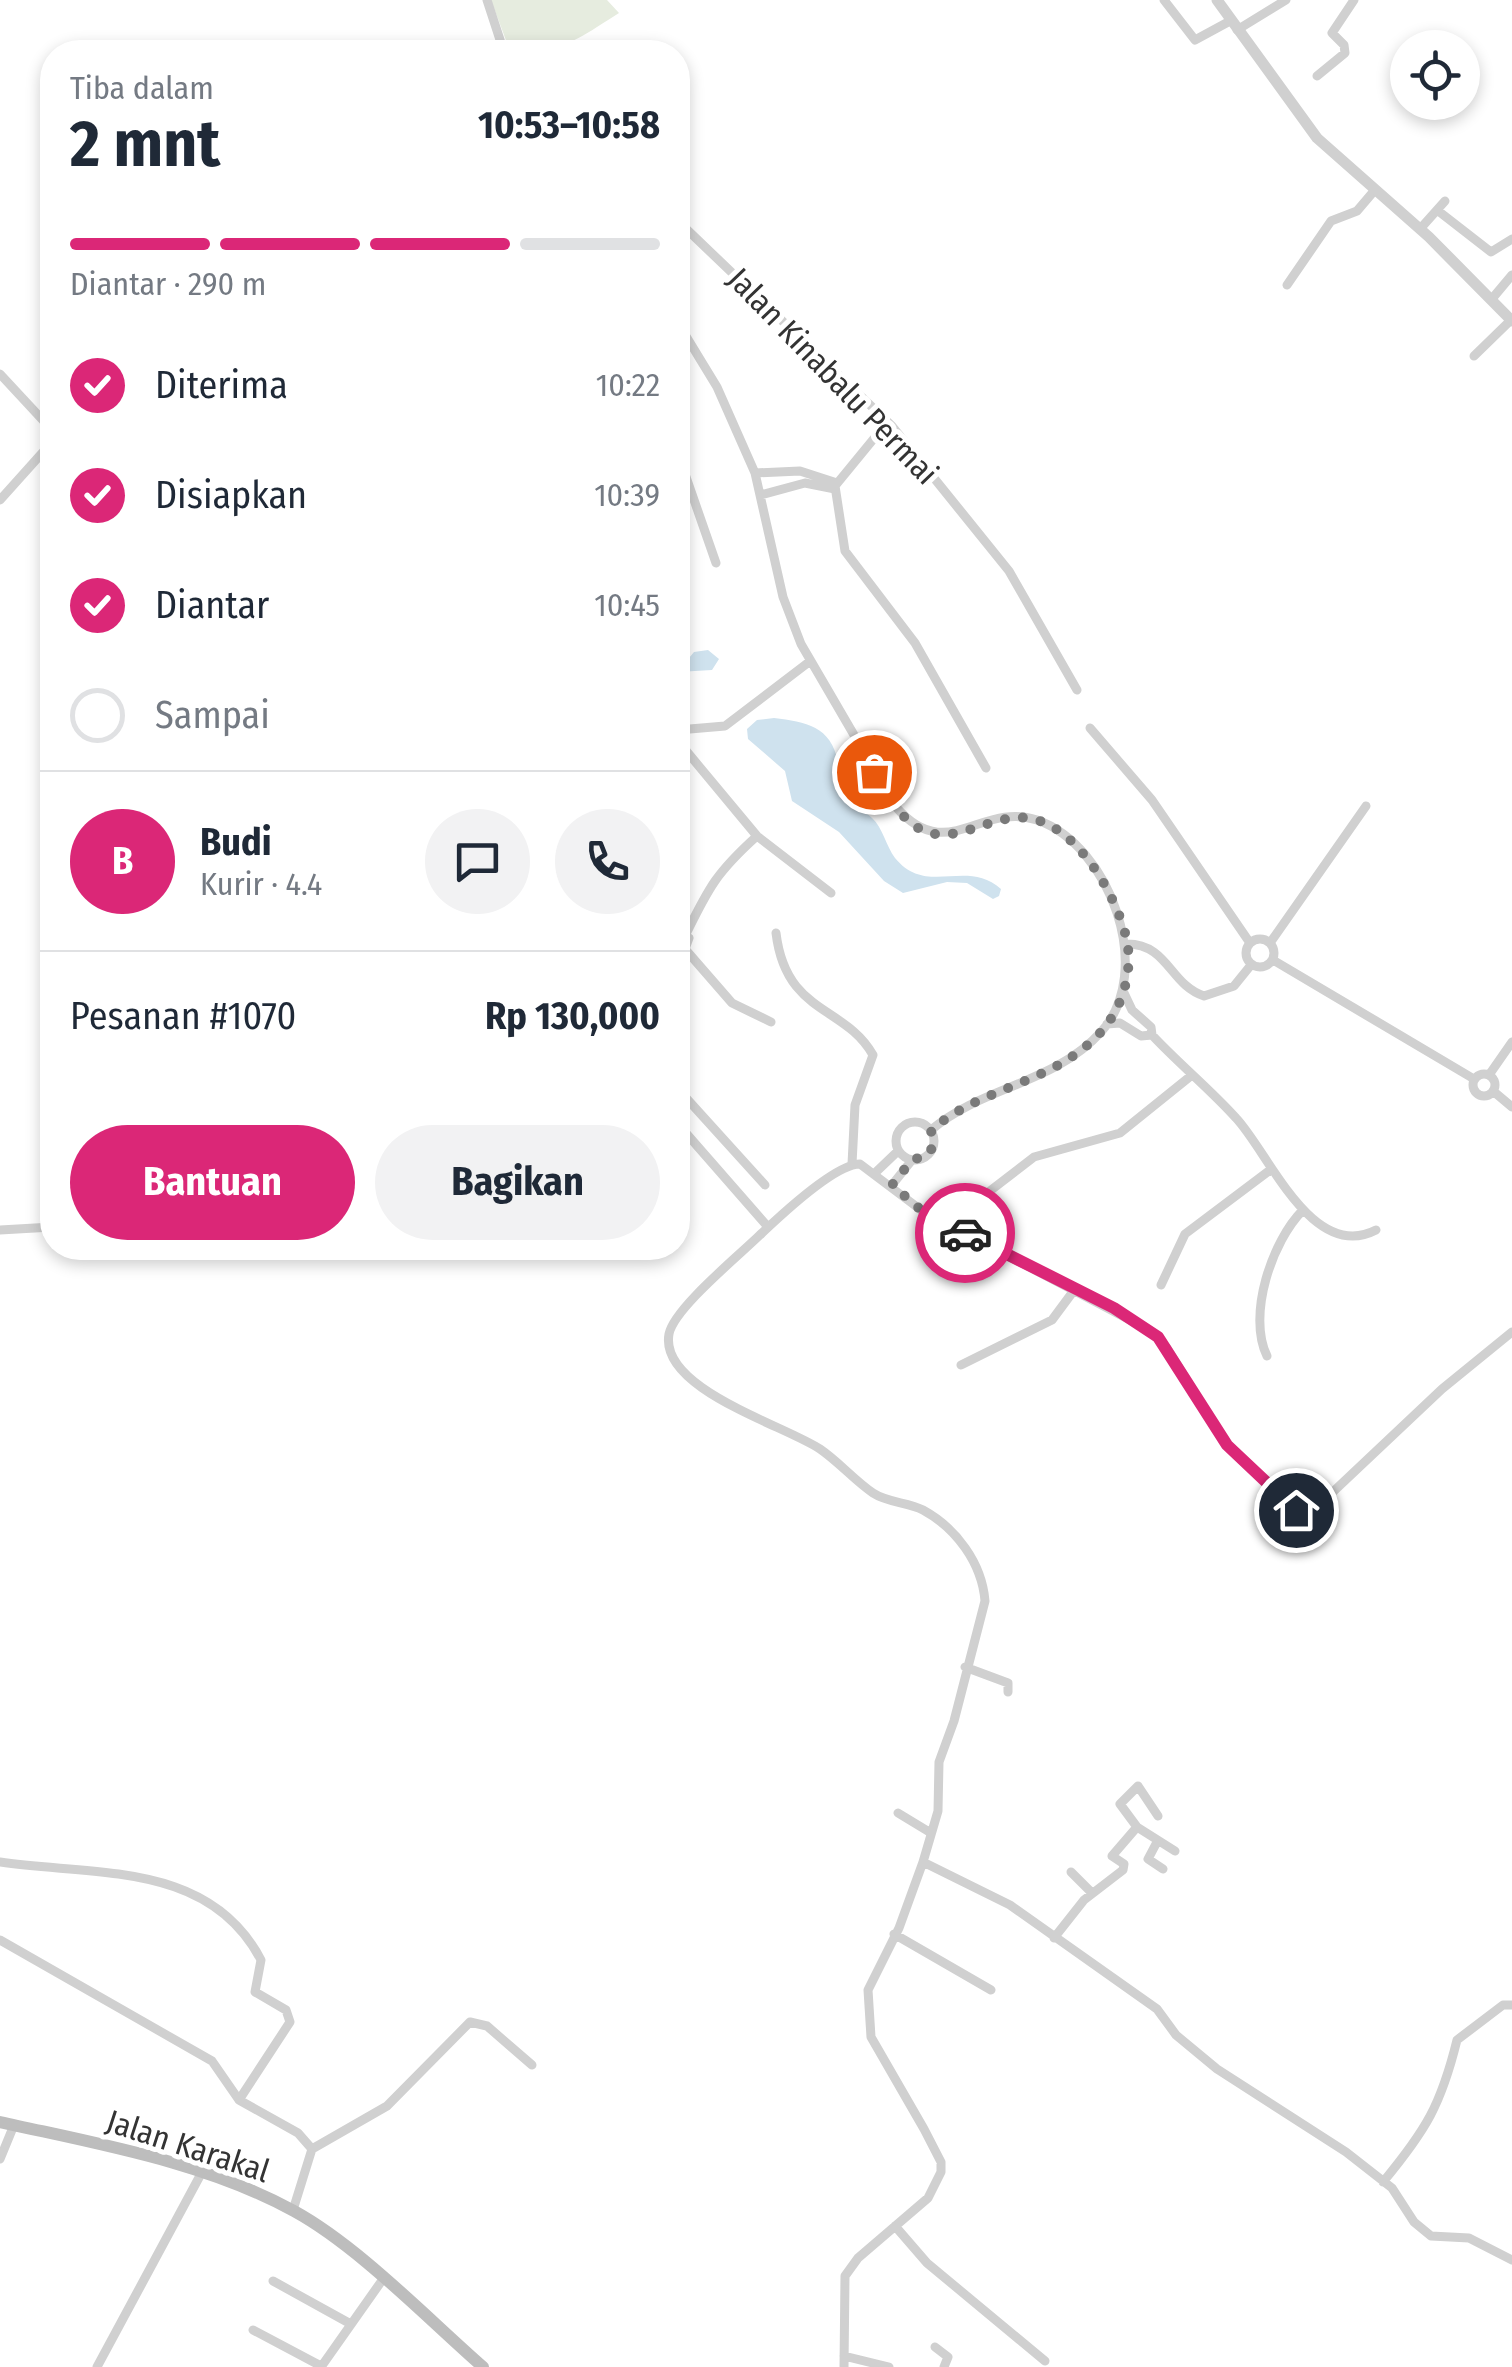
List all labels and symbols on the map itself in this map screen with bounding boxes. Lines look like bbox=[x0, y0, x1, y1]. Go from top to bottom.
street label: Jalan Kinabalu Permai bbox=[720, 260, 946, 492]
pin bbox=[832, 730, 917, 815]
courier bbox=[915, 1183, 1015, 1283]
pin bbox=[1254, 1468, 1339, 1553]
street label: Jalan Karakal bbox=[102, 2102, 274, 2190]

